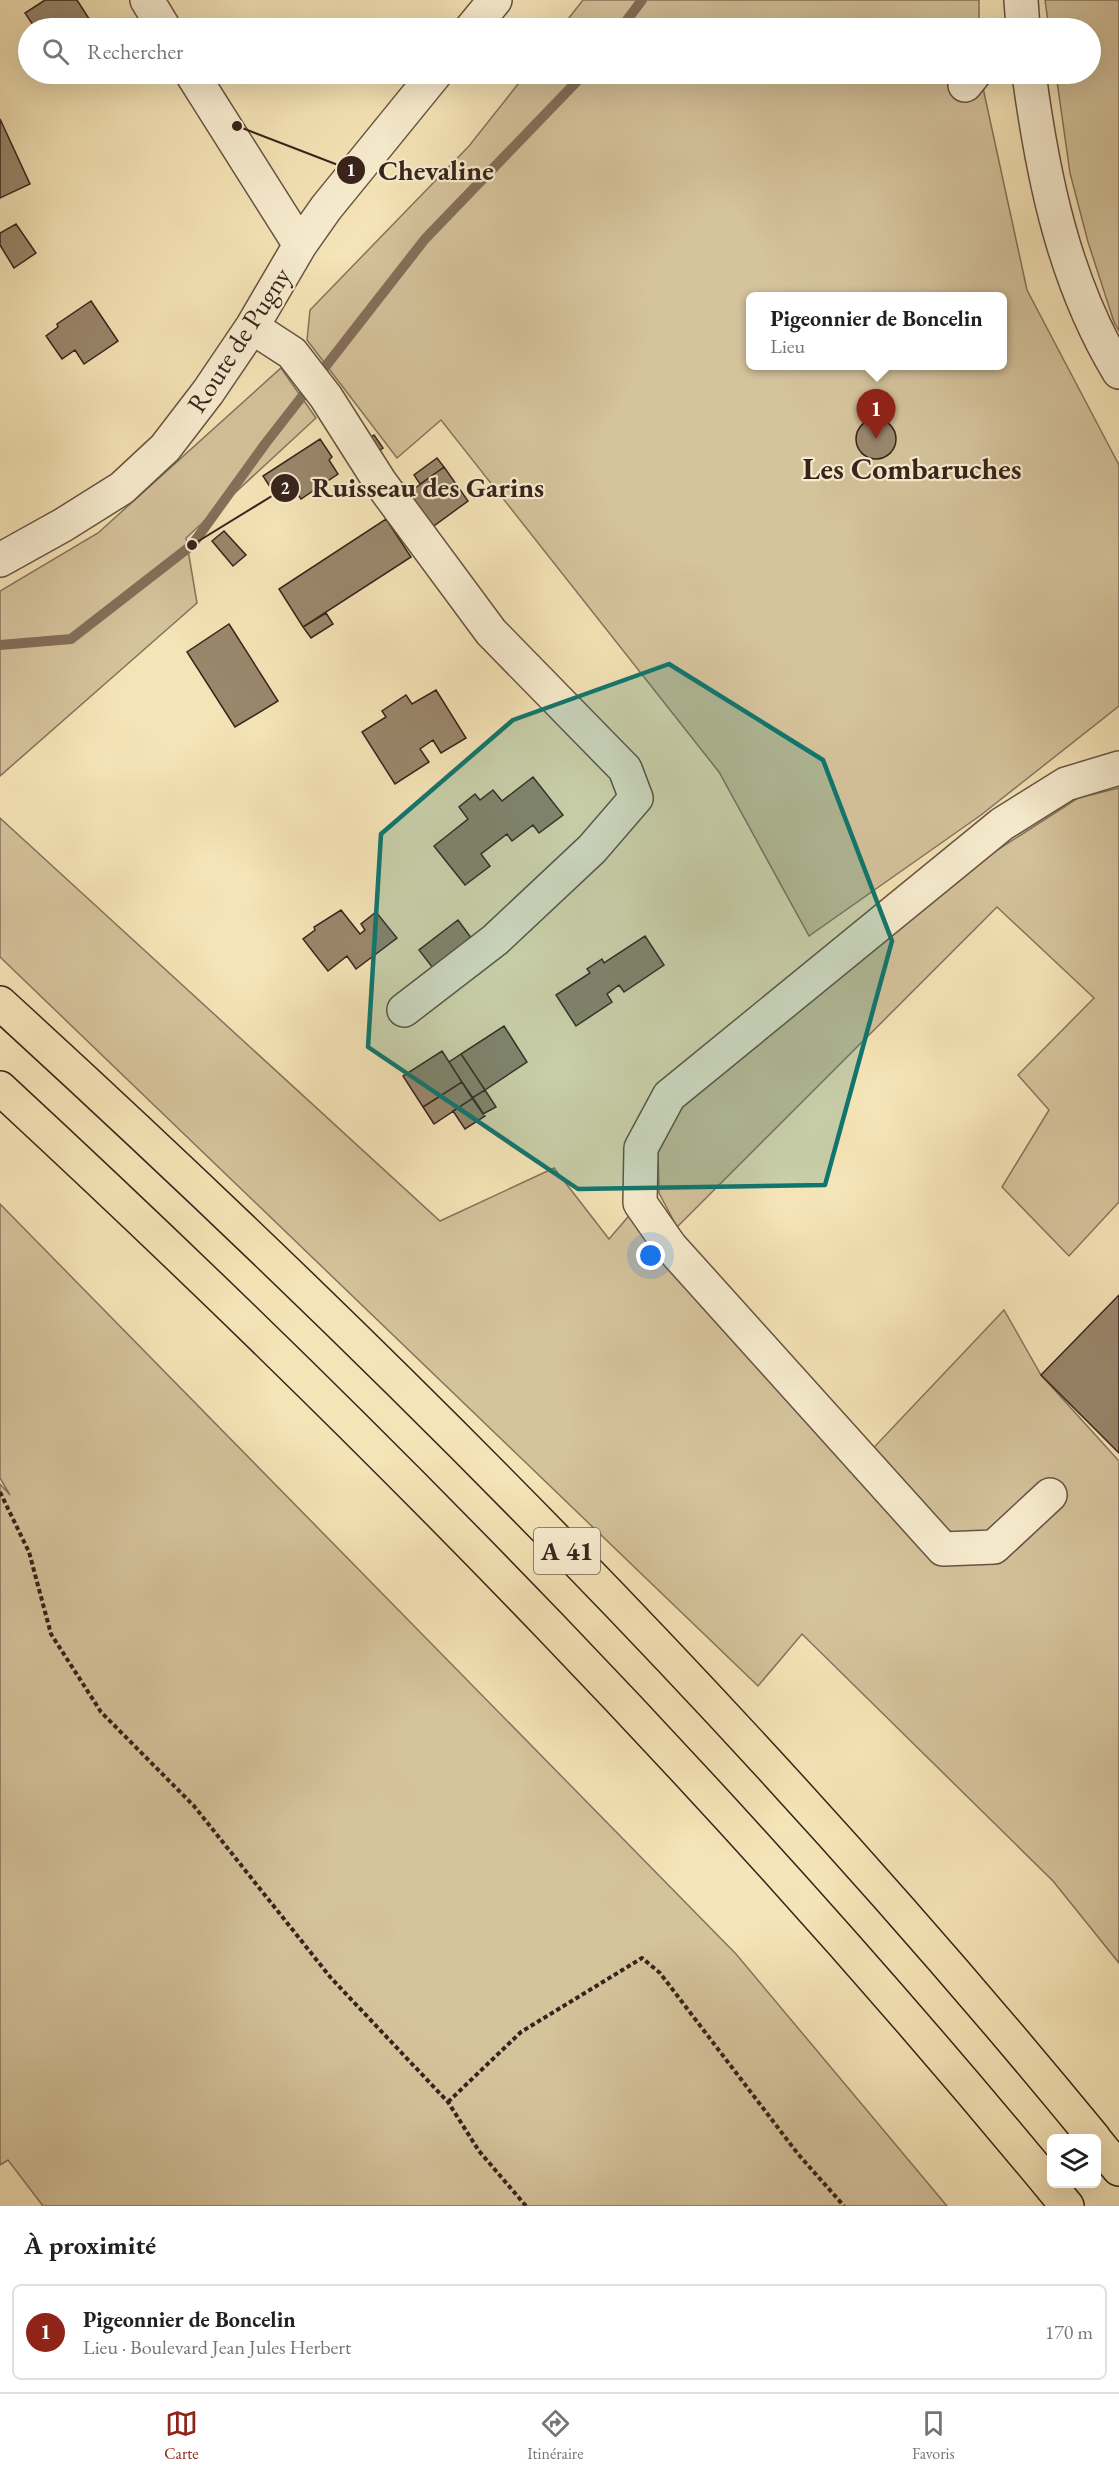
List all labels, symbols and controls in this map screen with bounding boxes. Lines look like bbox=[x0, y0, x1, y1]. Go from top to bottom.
search box bbox=[18, 18, 1101, 84]
icon: search bbox=[39, 35, 72, 68]
text: Rechercher bbox=[87, 37, 183, 66]
callout: Chevaline bbox=[336, 147, 506, 193]
text: Chevaline bbox=[378, 152, 494, 188]
text: 1 bbox=[346, 158, 356, 181]
street label: Route de Pugny bbox=[178, 260, 299, 419]
popup bbox=[746, 292, 1007, 370]
text: Pigeonnier de Boncelin bbox=[770, 304, 983, 333]
text: Lieu bbox=[770, 333, 805, 359]
pin: 1 bbox=[856, 390, 896, 439]
district label: Les Combaruches bbox=[802, 449, 1022, 488]
callout: Ruisseau des Garins bbox=[270, 465, 556, 511]
text: Ruisseau des Garins bbox=[312, 469, 544, 505]
text: 2 bbox=[280, 476, 290, 499]
your location bbox=[636, 1241, 665, 1270]
road number: A 41 bbox=[534, 1528, 600, 1574]
map controls bbox=[1047, 2134, 1101, 2188]
button: layers bbox=[1047, 2134, 1101, 2188]
text: À proximité bbox=[24, 2228, 156, 2262]
text: Pigeonnier de Boncelin bbox=[83, 2305, 296, 2334]
text: 1 bbox=[40, 2319, 51, 2345]
text: 170 m bbox=[1045, 2319, 1093, 2345]
text: Lieu · Boulevard Jean Jules Herbert bbox=[83, 2334, 351, 2360]
tab: Carte bbox=[164, 2407, 199, 2464]
tab: Itinéraire bbox=[527, 2407, 583, 2464]
tab: Favoris bbox=[912, 2407, 955, 2464]

